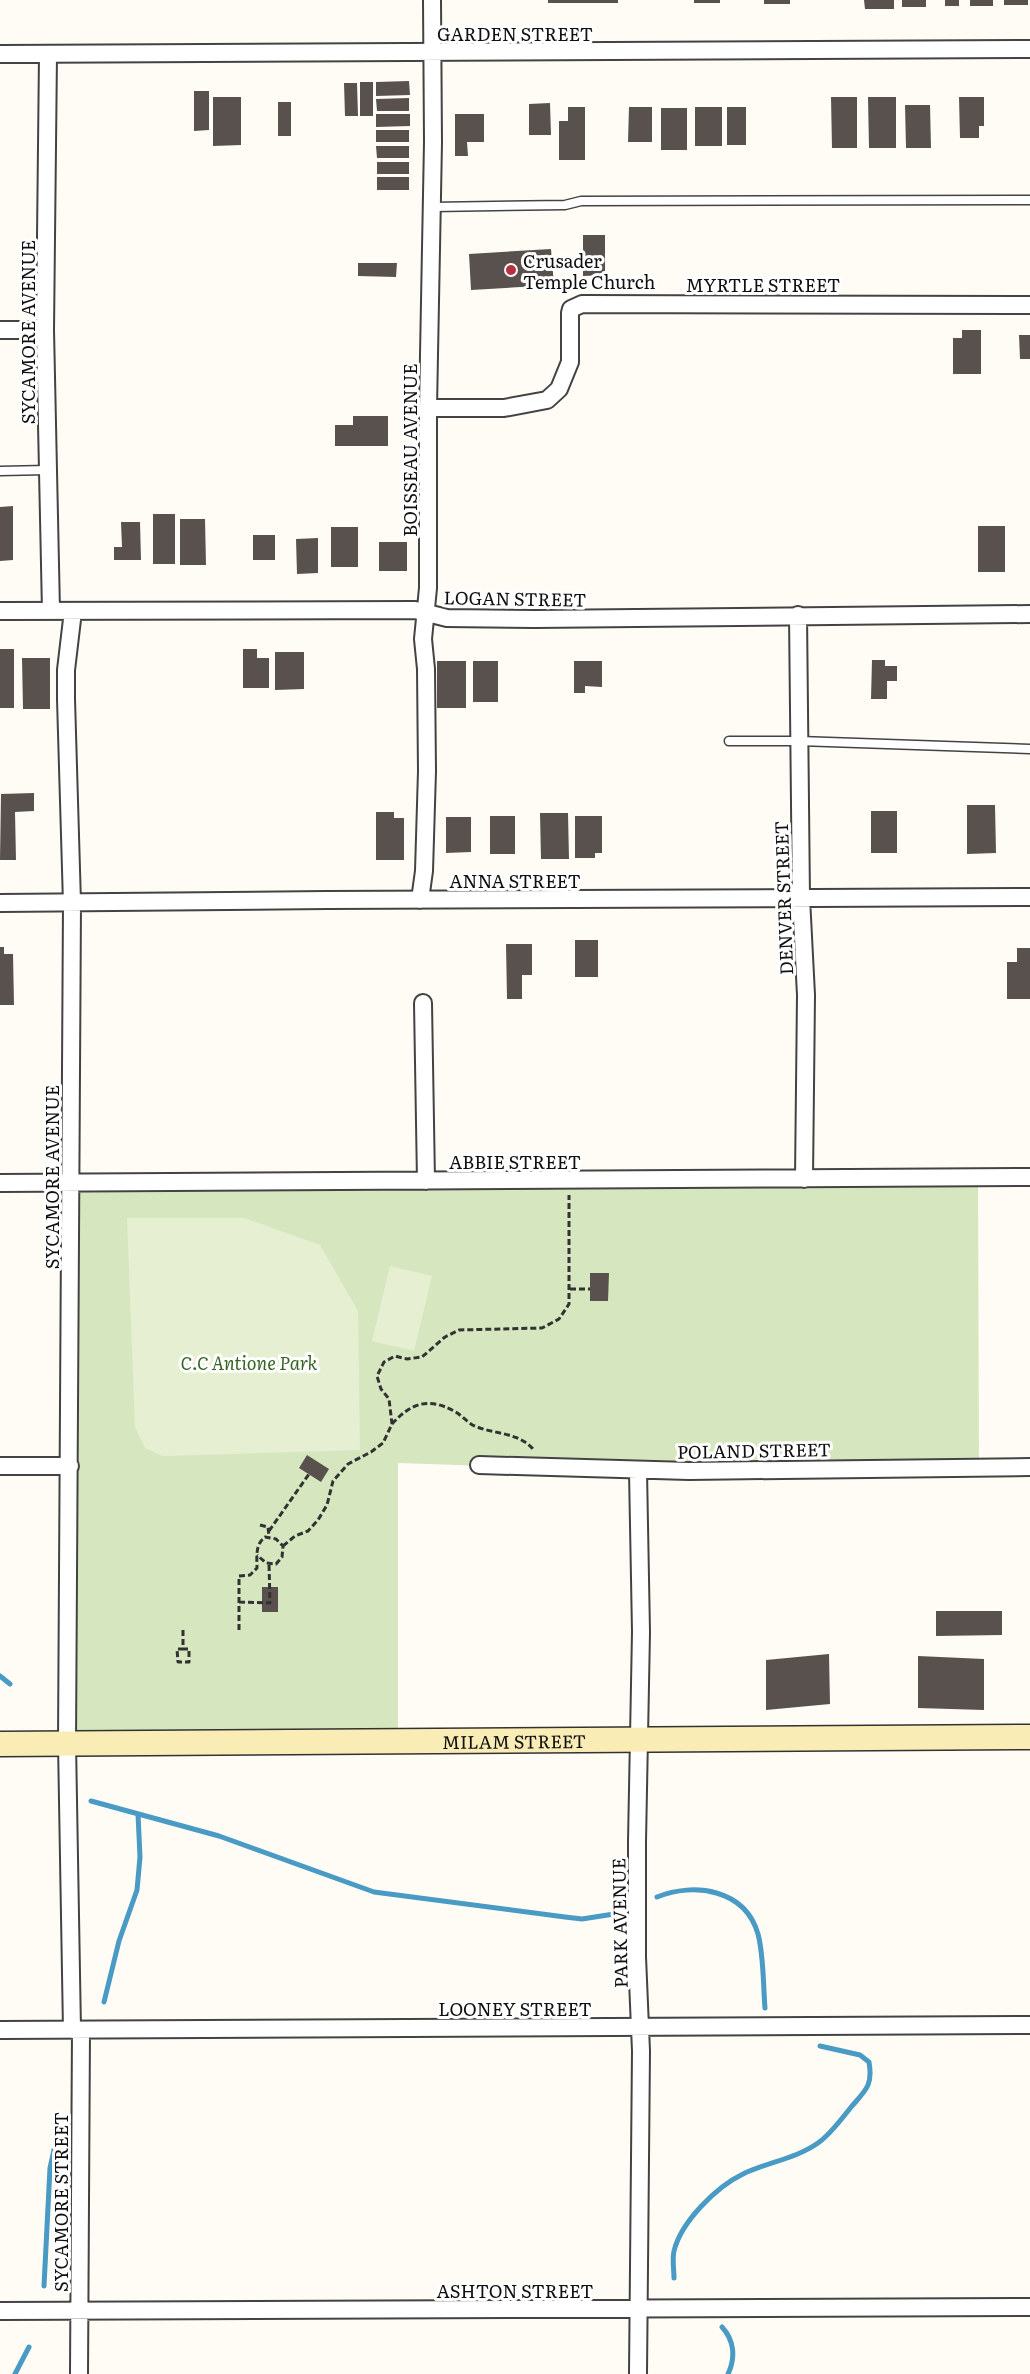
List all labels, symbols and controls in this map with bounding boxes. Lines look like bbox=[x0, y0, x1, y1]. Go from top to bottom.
street label: GARDEN STREET bbox=[437, 20, 593, 47]
street label: SYCAMORE AVENUE bbox=[14, 240, 41, 424]
place label: Crusader Temple Church bbox=[523, 247, 656, 295]
marker: Crusader Temple Church bbox=[504, 263, 518, 277]
street label: MYRTLE STREET bbox=[686, 271, 840, 298]
street label: BOISSEAU AVENUE bbox=[396, 363, 423, 537]
street label: LOGAN STREET bbox=[443, 583, 587, 613]
street label: DENVER STREET bbox=[767, 821, 799, 975]
street label: ANNA STREET bbox=[449, 867, 581, 894]
street label: SYCAMORE AVENUE bbox=[38, 1085, 65, 1269]
street label: ABBIE STREET bbox=[449, 1148, 581, 1175]
park label: C.C Antione Park bbox=[181, 1349, 318, 1376]
street label: POLAND STREET bbox=[677, 1435, 831, 1465]
street label: MILAM STREET bbox=[442, 1727, 586, 1754]
street label: PARK AVENUE bbox=[604, 1858, 634, 1988]
street label: LOONEY STREET bbox=[438, 1995, 592, 2022]
street label: SYCAMORE STREET bbox=[47, 2112, 74, 2292]
street label: ASHTON STREET bbox=[437, 2277, 593, 2304]

